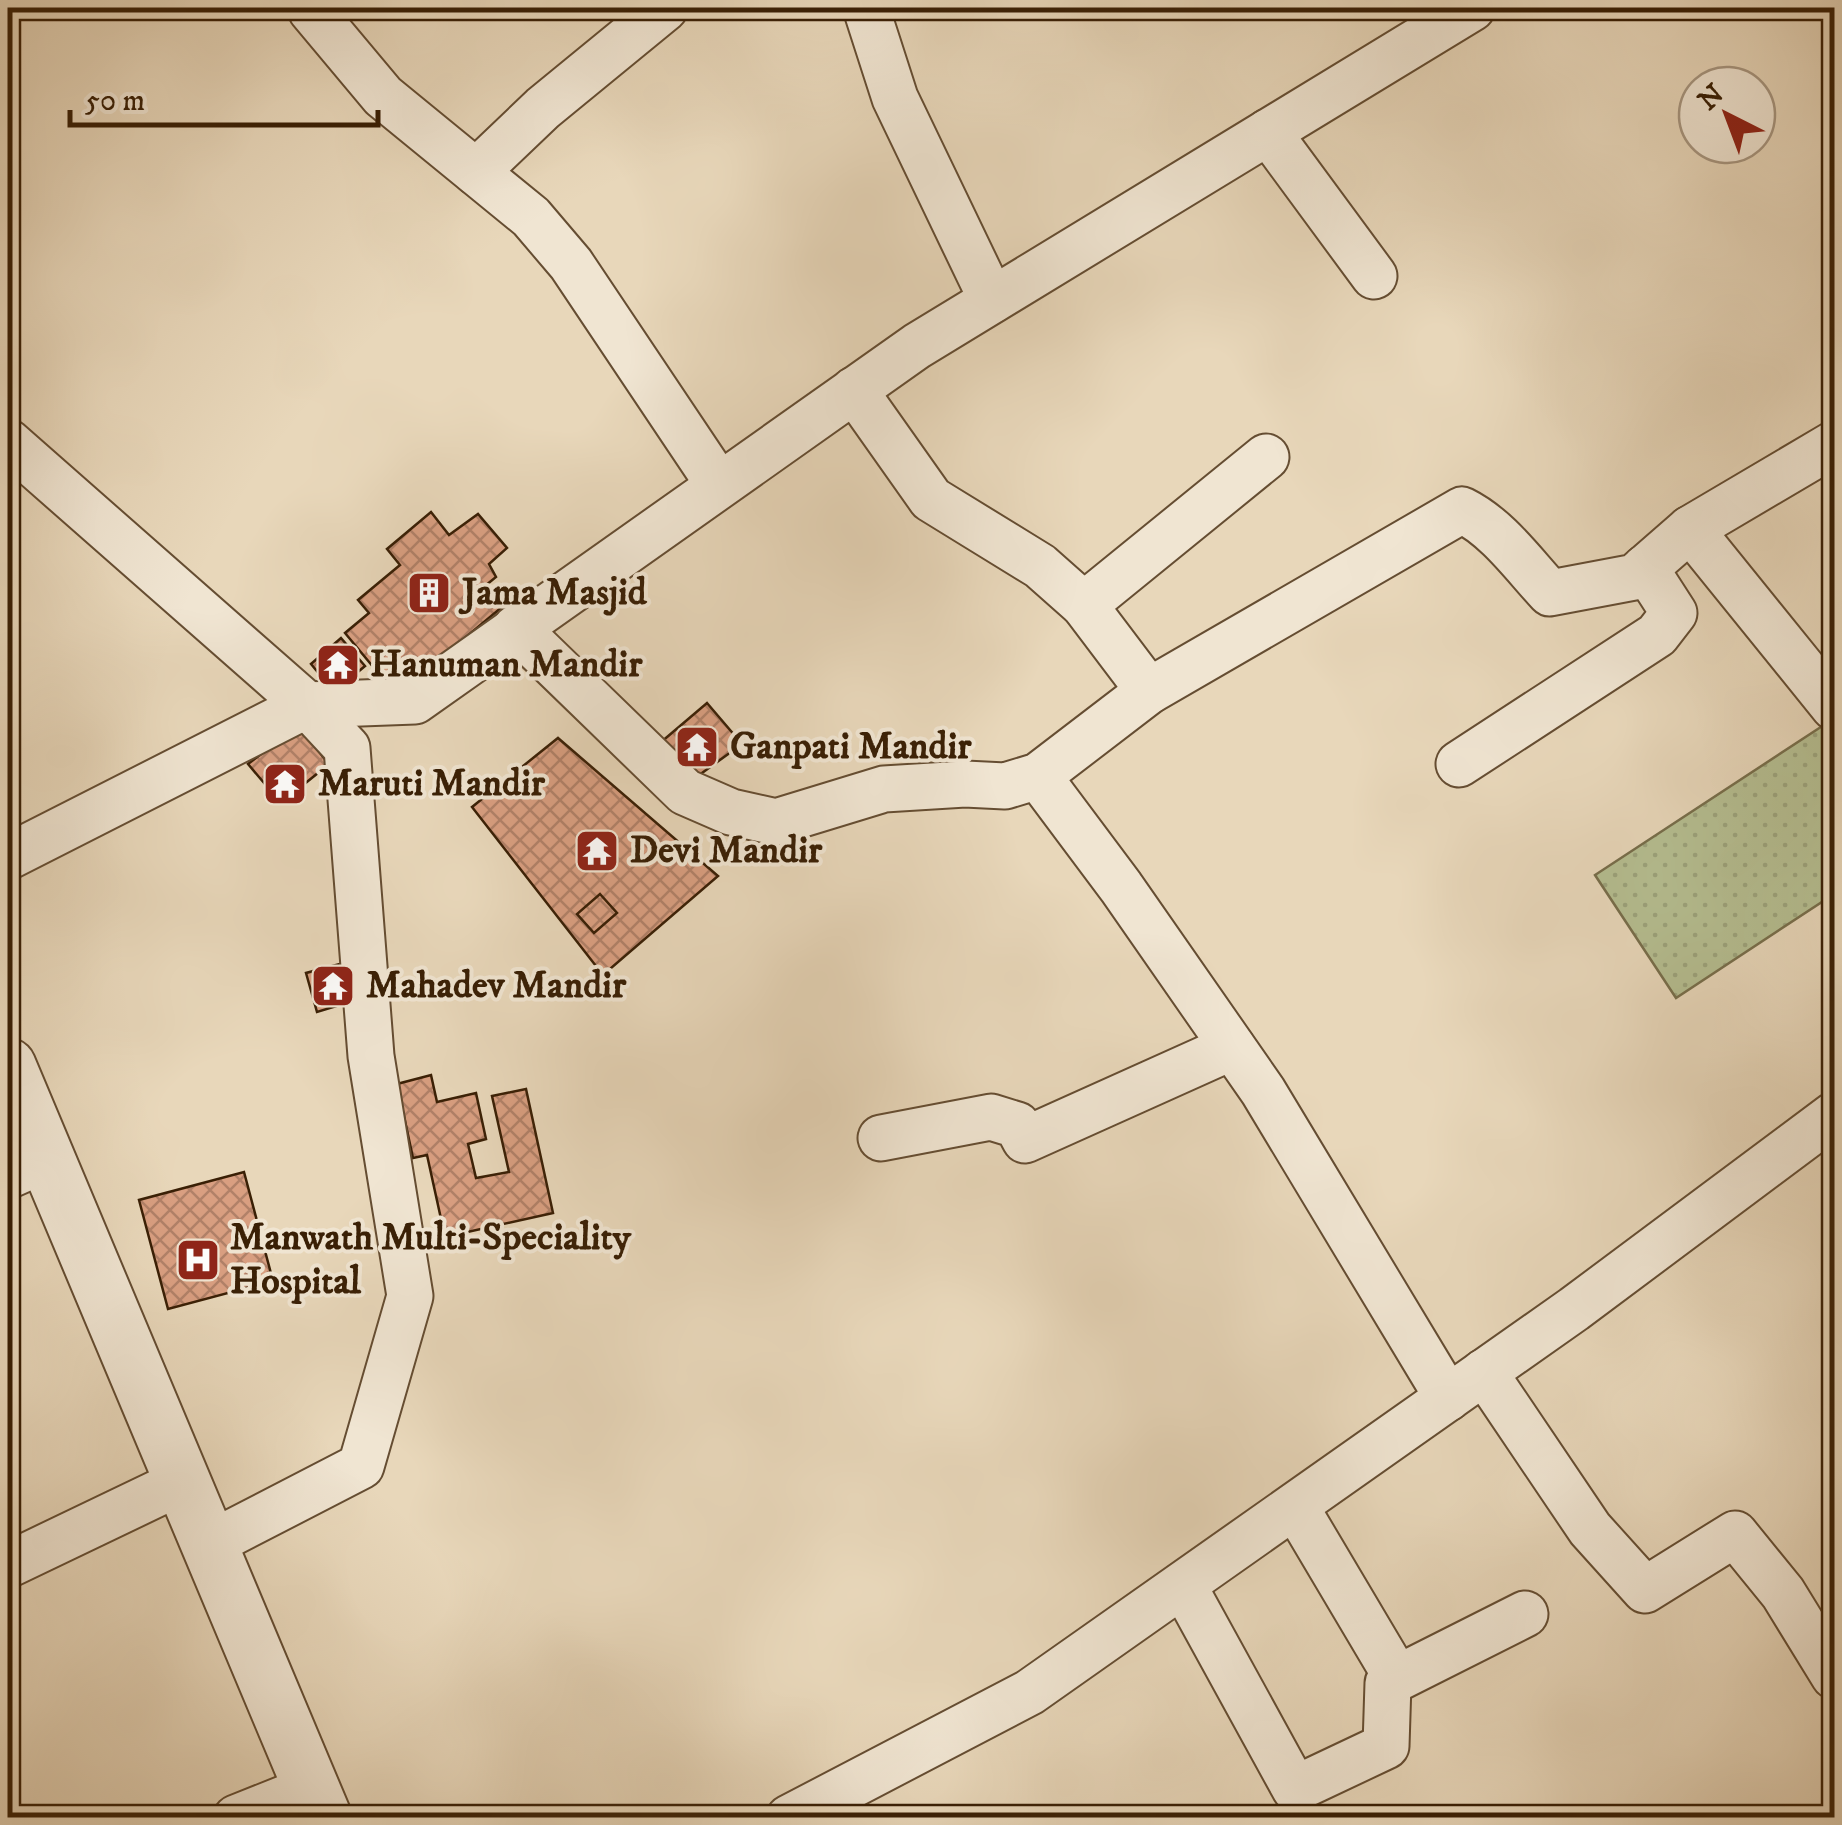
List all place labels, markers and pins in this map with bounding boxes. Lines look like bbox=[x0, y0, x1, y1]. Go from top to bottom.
place label: Jama Masjid bbox=[458, 569, 648, 617]
building icon: Jama Masjid bbox=[406, 570, 452, 616]
place label: Hanuman Mandir bbox=[370, 641, 643, 689]
temple icon: Hanuman Mandir bbox=[315, 642, 361, 688]
place label: Ganpati Mandir bbox=[730, 723, 972, 771]
temple icon: Ganpati Mandir bbox=[674, 724, 720, 770]
place label: Maruti Mandir bbox=[318, 760, 546, 808]
temple icon: Maruti Mandir bbox=[262, 761, 308, 807]
place label: Devi Mandir bbox=[630, 827, 823, 875]
temple icon: Devi Mandir bbox=[574, 828, 620, 874]
place label: Mahadev Mandir bbox=[366, 962, 627, 1010]
temple icon: Mahadev Mandir bbox=[310, 963, 356, 1009]
place label: Manwath Multi-Speciality Hospital bbox=[230, 1214, 632, 1306]
hospital icon: Manwath Multi-Speciality Hospital bbox=[175, 1237, 221, 1283]

